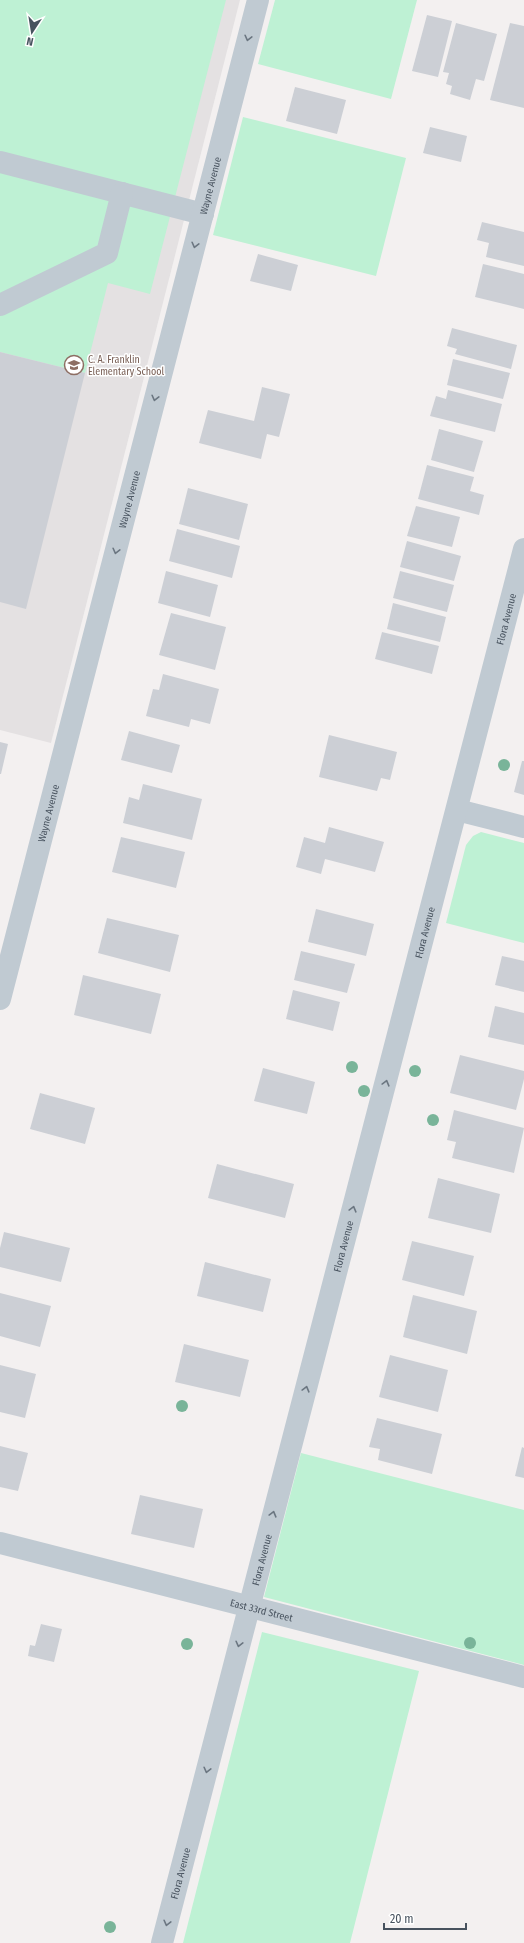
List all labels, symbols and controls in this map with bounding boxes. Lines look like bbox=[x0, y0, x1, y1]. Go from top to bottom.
north arrow bbox=[12, 12, 52, 52]
text: N bbox=[25, 34, 35, 48]
one-way arrow bbox=[245, 35, 253, 41]
street label: Wayne Avenue bbox=[198, 156, 224, 216]
one-way arrow bbox=[191, 241, 200, 248]
school or university icon: C. A. Franklin Elementary School bbox=[63, 354, 85, 376]
place label: C. A. Franklin Elementary School bbox=[88, 354, 164, 378]
one-way arrow bbox=[152, 395, 160, 401]
street label: Wayne Avenue bbox=[117, 469, 143, 530]
one-way arrow bbox=[112, 547, 121, 554]
street label: Flora Avenue bbox=[494, 592, 519, 646]
street label: Wayne Avenue bbox=[36, 783, 62, 843]
street label: Flora Avenue bbox=[413, 906, 438, 960]
one-way arrow bbox=[381, 1080, 389, 1086]
one-way arrow bbox=[348, 1205, 356, 1212]
street label: Flora Avenue bbox=[332, 1219, 356, 1273]
one-way arrow bbox=[301, 1385, 309, 1392]
one-way arrow bbox=[268, 1511, 276, 1518]
street label: Flora Avenue bbox=[250, 1533, 275, 1587]
street label: East 33rd Street bbox=[229, 1597, 295, 1625]
one-way arrow bbox=[235, 1640, 244, 1647]
one-way arrow bbox=[203, 1767, 211, 1773]
street label: Flora Avenue bbox=[169, 1847, 194, 1901]
scale bar bbox=[384, 1905, 466, 1931]
text: 20 m bbox=[390, 1912, 414, 1926]
one-way arrow bbox=[163, 1919, 172, 1926]

